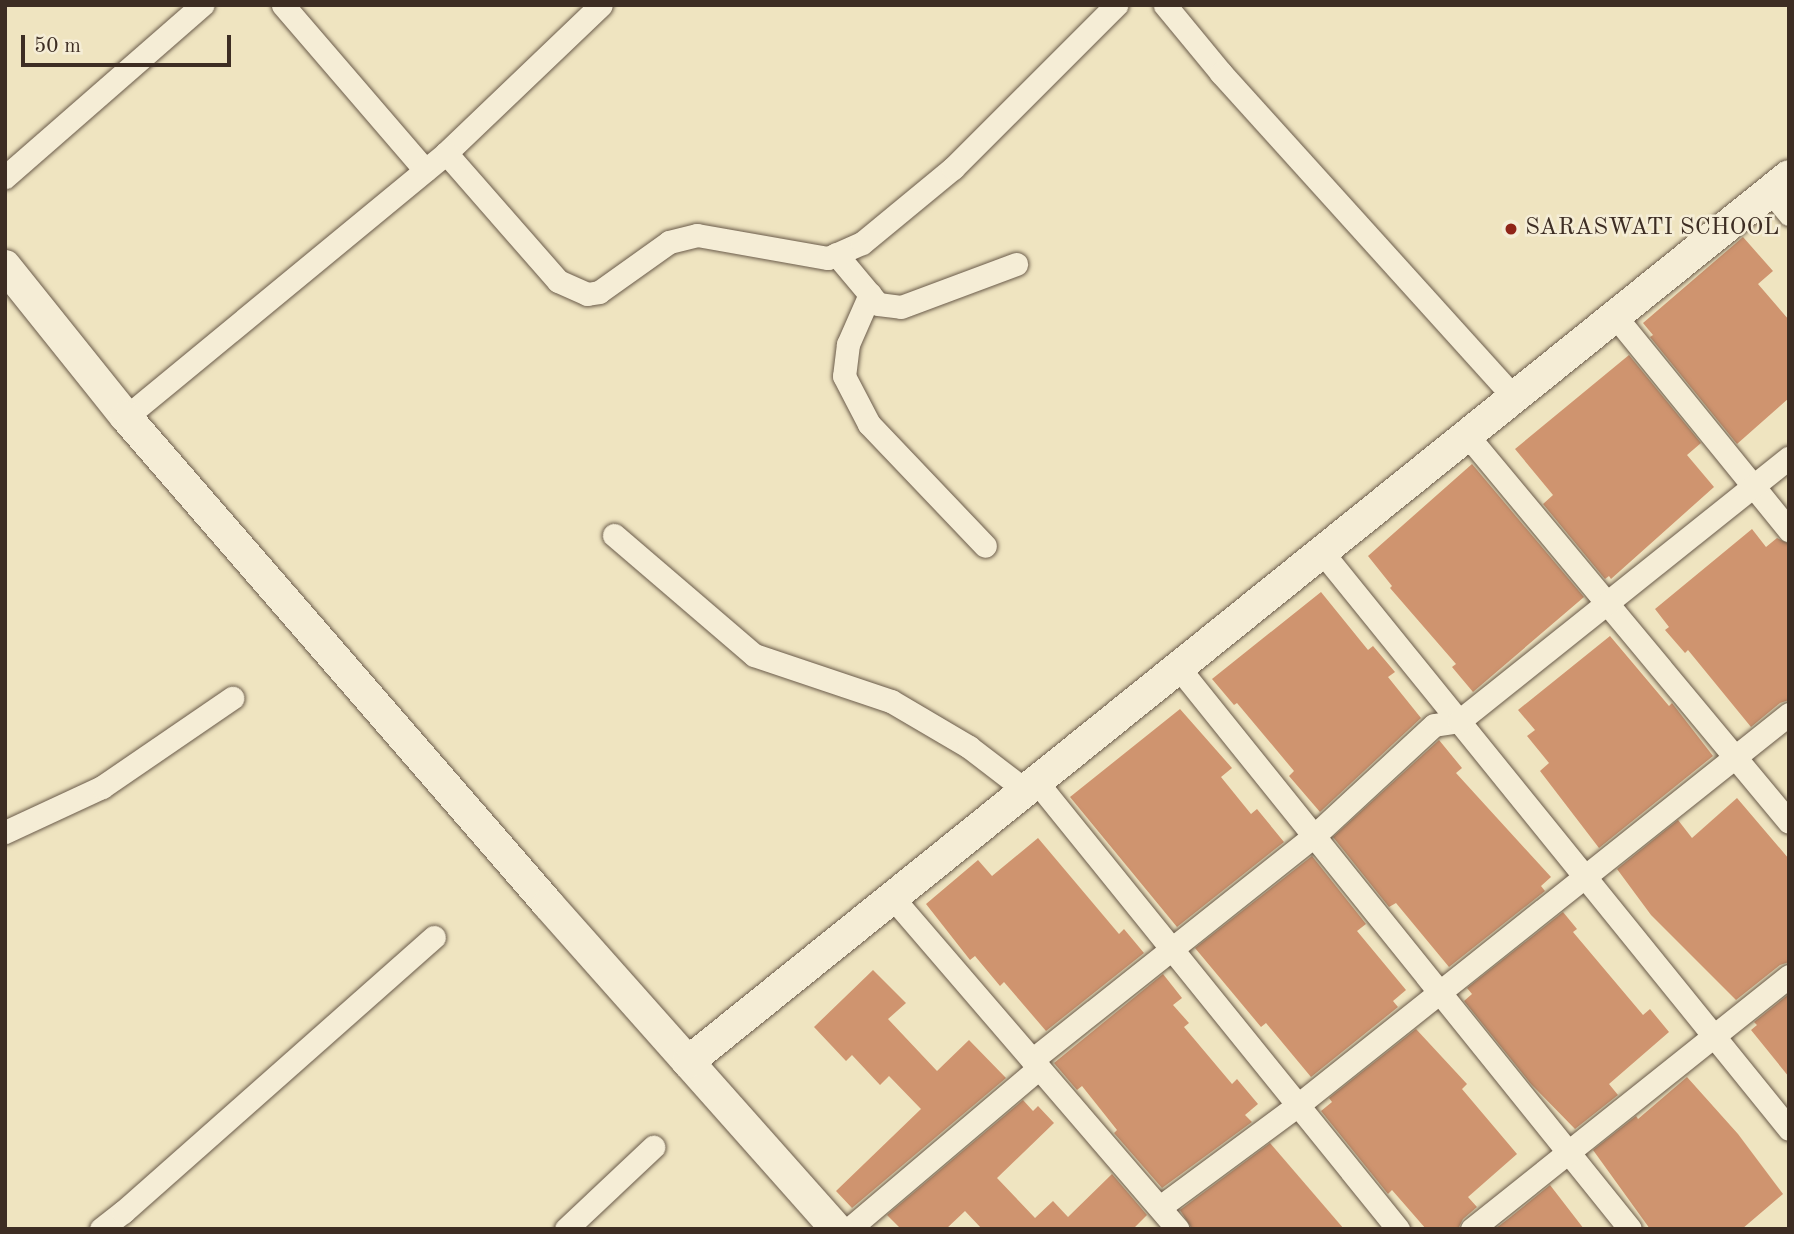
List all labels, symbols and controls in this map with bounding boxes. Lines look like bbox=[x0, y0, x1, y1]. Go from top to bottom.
scale bar bbox=[24, 21, 234, 65]
text: 50 m bbox=[34, 36, 81, 57]
place label: SARASWATI SCHOOL bbox=[1525, 215, 1779, 243]
marker: SARASWATI SCHOOL bbox=[1503, 221, 1519, 237]

